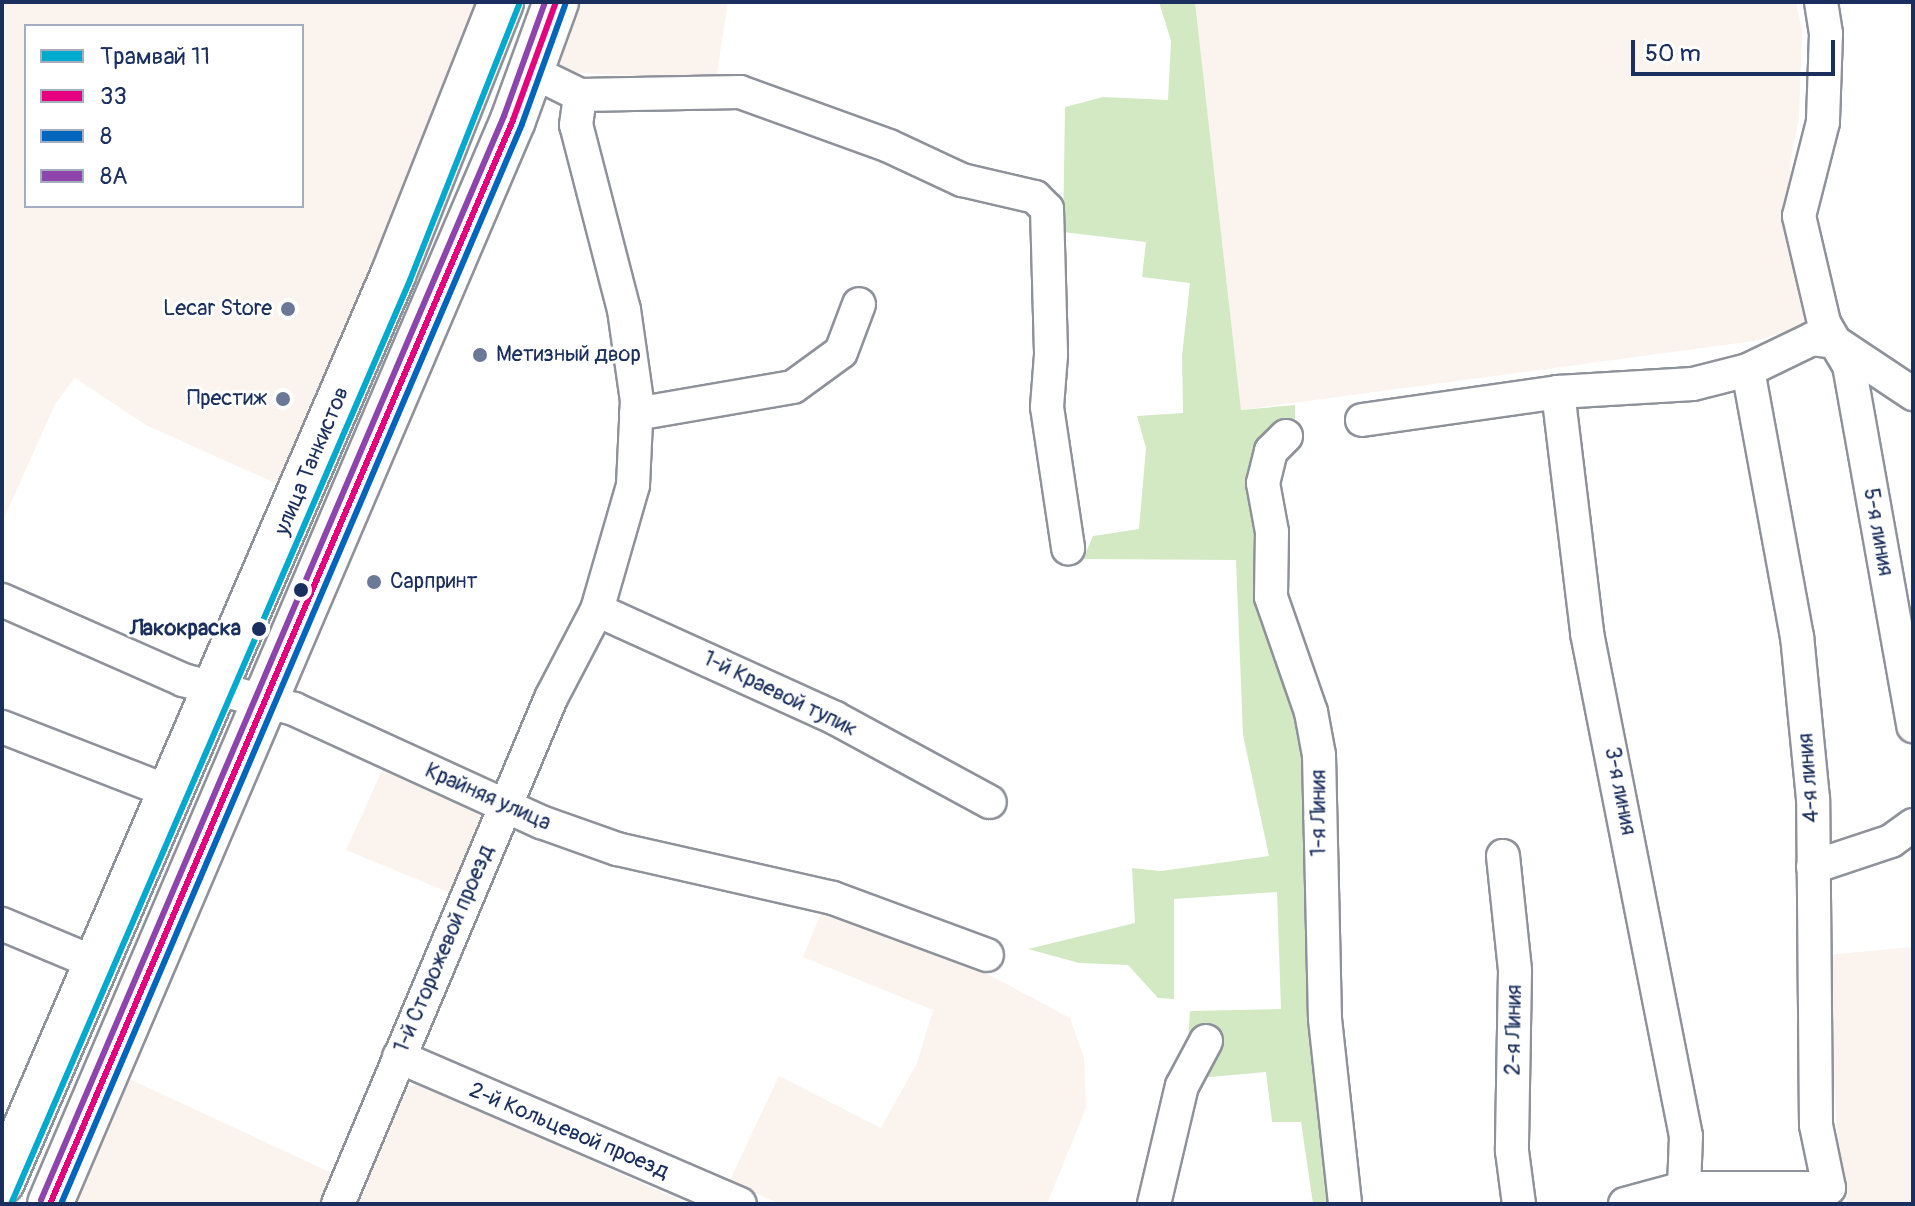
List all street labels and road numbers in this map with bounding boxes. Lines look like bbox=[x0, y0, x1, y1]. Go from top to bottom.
street label: улица Танкистов bbox=[269, 383, 355, 539]
street label: 5-я линия bbox=[1857, 486, 1899, 578]
street label: 1-й Краевой тупик bbox=[699, 645, 861, 743]
street label: 4-я линия bbox=[1793, 732, 1825, 824]
street label: 3-я линия bbox=[1599, 745, 1641, 837]
street label: Крайняя улица bbox=[421, 757, 555, 837]
street label: 1-я Линия bbox=[1306, 769, 1332, 857]
street label: 1-й Сторожевой проезд bbox=[388, 841, 500, 1057]
street label: 2-я Линия bbox=[1500, 984, 1528, 1076]
street label: 2-й Кольцевой проезд bbox=[465, 1077, 673, 1185]

